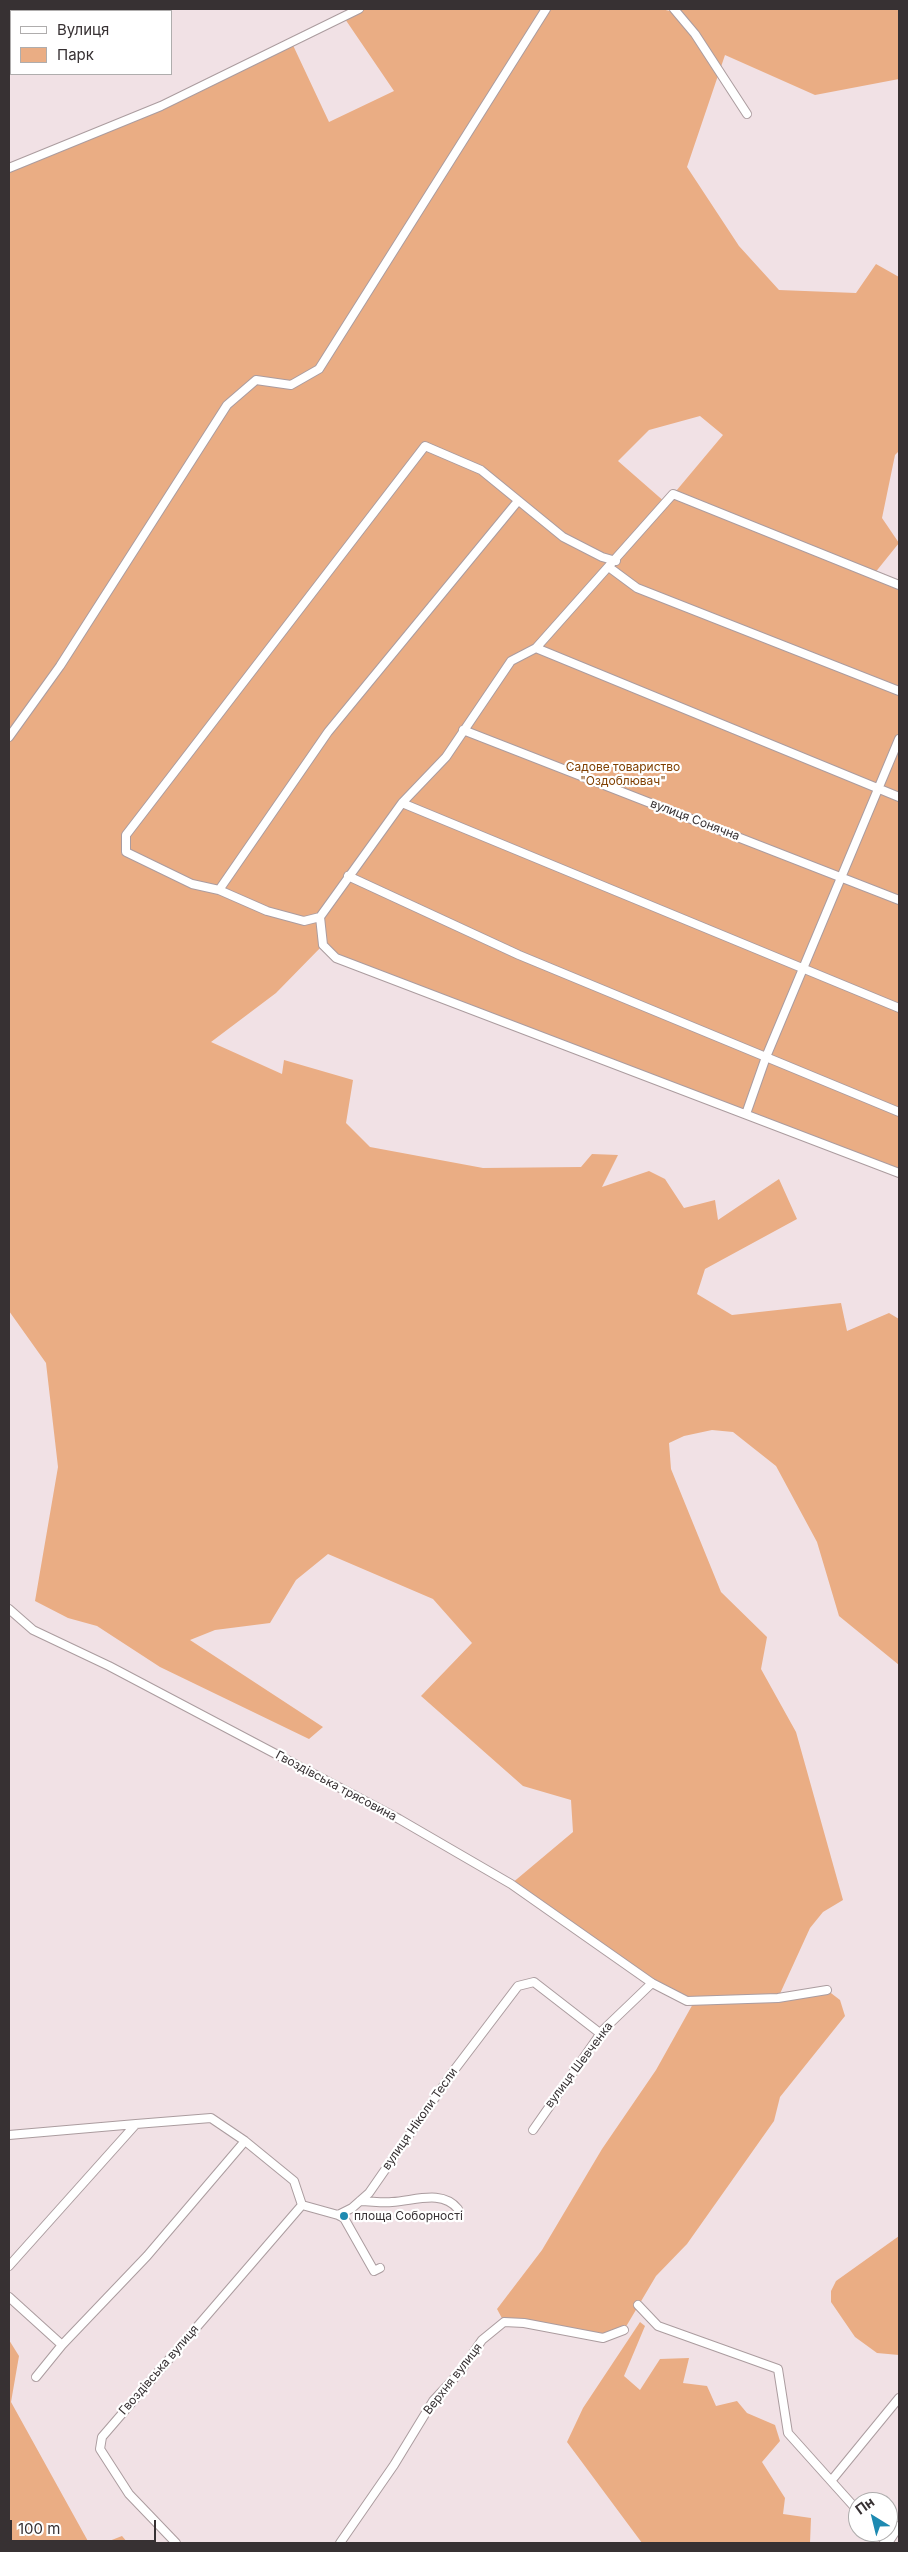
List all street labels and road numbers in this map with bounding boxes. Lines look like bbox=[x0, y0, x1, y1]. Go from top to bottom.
street label: вулиця Сонячна bbox=[648, 796, 742, 844]
street label: Гвоздівська трясовина bbox=[273, 1748, 399, 1824]
street label: вулиця Шевченка bbox=[542, 2019, 616, 2111]
street label: вулиця Ніколи Тесли bbox=[379, 2065, 461, 2173]
street label: Гвоздівська вулиця bbox=[116, 2322, 202, 2418]
street label: Верхня вулиця bbox=[421, 2341, 485, 2417]

